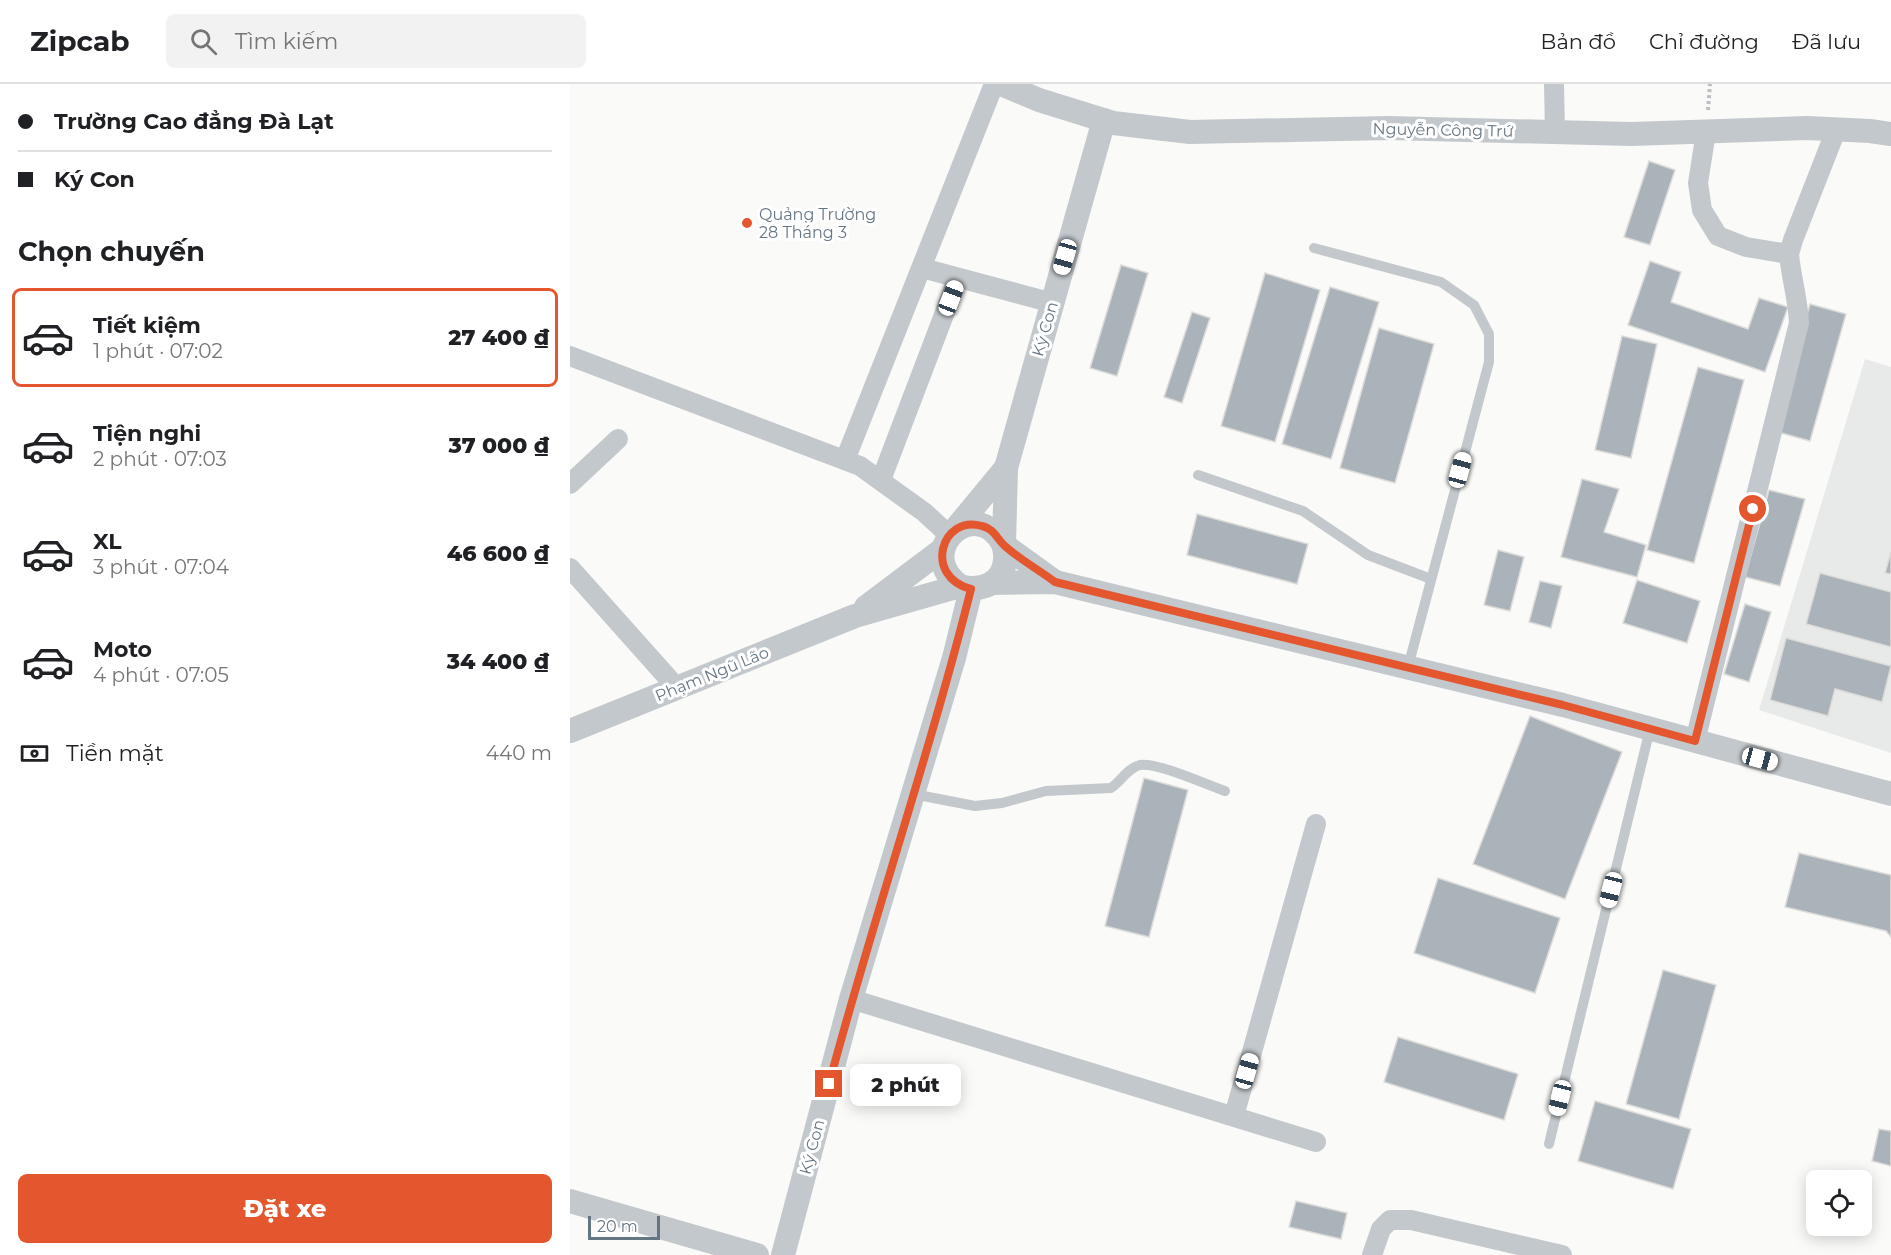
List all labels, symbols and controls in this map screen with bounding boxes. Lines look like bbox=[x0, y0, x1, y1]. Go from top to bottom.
search box bbox=[166, 14, 586, 68]
text: Zipcab bbox=[30, 24, 130, 58]
icon: search bbox=[187, 25, 220, 58]
text: Tìm kiếm bbox=[235, 28, 338, 55]
text: Bản đồ bbox=[1541, 29, 1616, 54]
text: Chỉ đường bbox=[1649, 29, 1759, 54]
text: Đã lưu bbox=[1792, 29, 1861, 54]
text: Trường Cao đẳng Đà Lạt bbox=[54, 108, 334, 135]
street label: Nguyễn Công Trứ bbox=[1372, 119, 1514, 141]
text: Ký Con bbox=[54, 166, 135, 193]
place label: Quảng Trường 28 Tháng 3 bbox=[759, 205, 876, 242]
marker: Quảng Trường 28 Tháng 3 bbox=[740, 216, 754, 230]
text: Chọn chuyến bbox=[18, 235, 205, 268]
car bbox=[1051, 237, 1079, 277]
car bbox=[936, 278, 966, 318]
street label: Ký Con bbox=[1028, 299, 1062, 359]
icon: car bbox=[21, 311, 75, 365]
text: Tiết kiệm bbox=[93, 312, 201, 339]
text: 27 400 ₫ bbox=[448, 324, 549, 351]
text: 1 phút · 07:02 bbox=[93, 339, 223, 363]
icon: car bbox=[21, 419, 75, 473]
text: Tiện nghi bbox=[93, 420, 201, 447]
text: 37 000 ₫ bbox=[449, 432, 549, 459]
text: 2 phút · 07:03 bbox=[93, 447, 227, 471]
car bbox=[1447, 450, 1473, 490]
route start bbox=[1739, 495, 1766, 522]
icon: car bbox=[21, 527, 75, 581]
text: XL bbox=[93, 528, 122, 555]
text: 46 600 ₫ bbox=[447, 540, 549, 567]
text: 3 phút · 07:04 bbox=[93, 555, 229, 579]
icon: car bbox=[21, 635, 75, 689]
text: Moto bbox=[93, 636, 152, 663]
street label: Phạm Ngũ Lão bbox=[652, 643, 772, 705]
text: 34 400 ₫ bbox=[447, 648, 549, 675]
text: 4 phút · 07:05 bbox=[93, 663, 229, 687]
icon: cash bbox=[18, 737, 51, 770]
text: Tiền mặt bbox=[66, 740, 164, 767]
text: 440 m bbox=[486, 741, 552, 765]
car bbox=[1740, 746, 1780, 772]
car bbox=[1598, 870, 1624, 910]
car bbox=[1233, 1051, 1261, 1091]
callout: 2 phút bbox=[850, 1063, 961, 1105]
route end bbox=[815, 1070, 842, 1097]
text: 2 phút bbox=[871, 1073, 940, 1097]
car bbox=[1547, 1078, 1573, 1118]
street label: Ký Con bbox=[796, 1117, 828, 1177]
map controls bbox=[1806, 1170, 1872, 1236]
button: locate bbox=[1806, 1170, 1872, 1236]
button: Đặt xe bbox=[18, 1174, 552, 1243]
scale bar bbox=[588, 1213, 660, 1240]
text: 20 m bbox=[597, 1217, 638, 1236]

